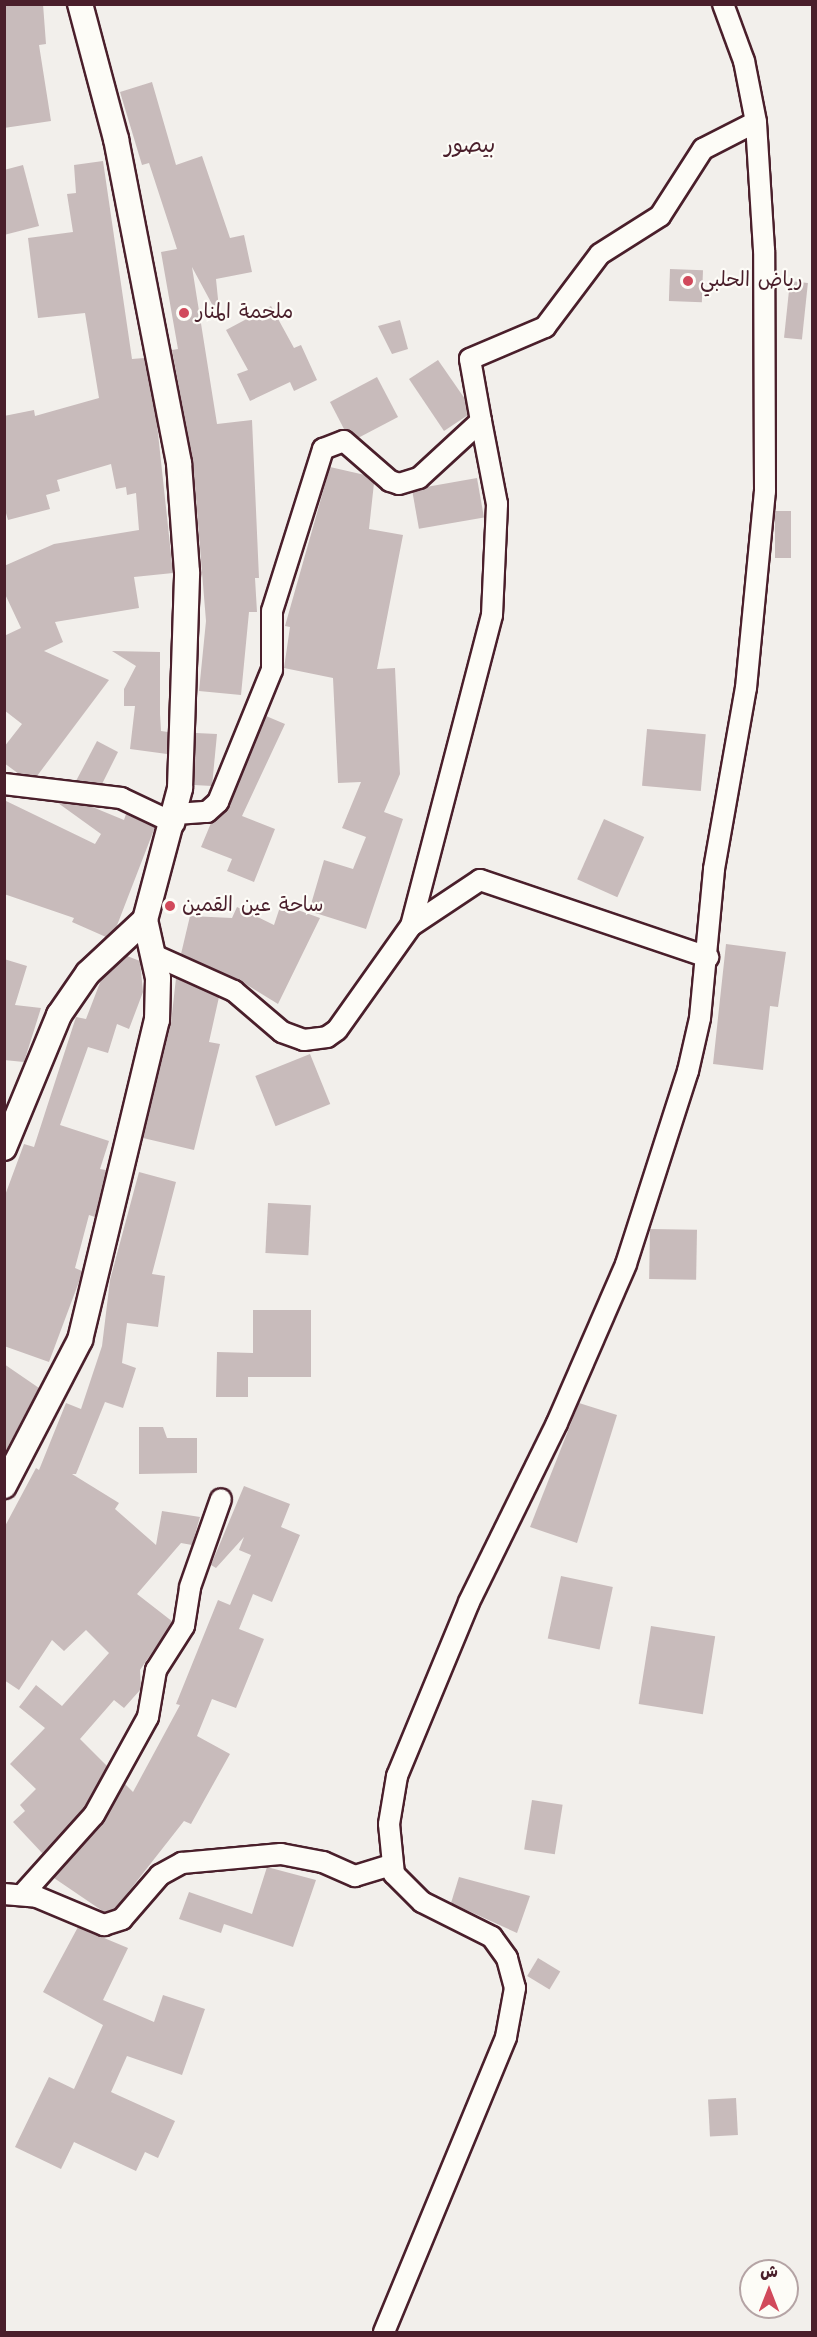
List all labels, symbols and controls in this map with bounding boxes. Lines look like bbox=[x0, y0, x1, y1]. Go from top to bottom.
district label: بيصور bbox=[445, 134, 495, 160]
place label: رياض الحلبي bbox=[700, 269, 803, 293]
marker: رياض الحلبي bbox=[681, 274, 695, 288]
place label: ملحمة المنار bbox=[196, 301, 293, 325]
marker: ملحمة المنار bbox=[177, 306, 191, 320]
place label: ساحة عين القمين bbox=[182, 894, 324, 918]
marker: ساحة عين القمين bbox=[163, 899, 177, 913]
north arrow bbox=[739, 2259, 799, 2319]
text: ش bbox=[760, 2260, 778, 2285]

